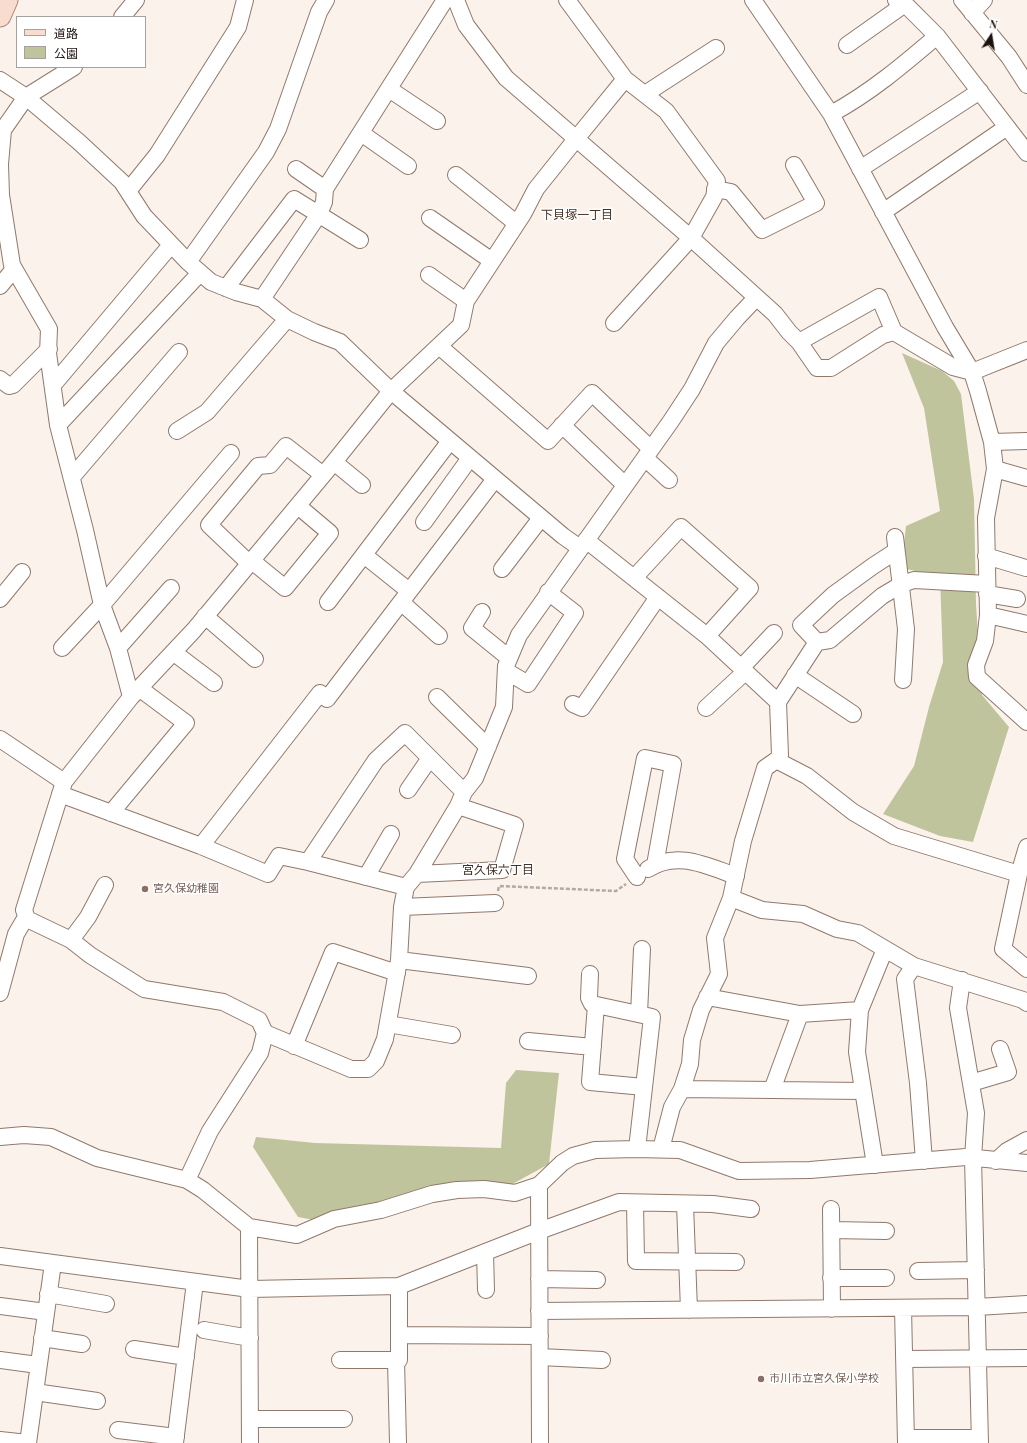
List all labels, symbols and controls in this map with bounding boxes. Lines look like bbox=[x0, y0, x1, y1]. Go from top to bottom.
legend bbox=[16, 16, 146, 68]
north arrow bbox=[971, 16, 1011, 56]
text: N bbox=[988, 16, 999, 32]
text: 道路 bbox=[54, 25, 78, 41]
text: 公園 bbox=[54, 45, 78, 61]
district label: 下貝塚一丁目 bbox=[541, 208, 613, 222]
district label: 宮久保六丁目 bbox=[462, 863, 534, 877]
place label: 宮久保幼稚園 bbox=[153, 882, 219, 896]
marker: 宮久保幼稚園 bbox=[140, 884, 150, 894]
place label: 市川市立宮久保小学校 bbox=[769, 1372, 879, 1386]
marker: 市川市立宮久保小学校 bbox=[756, 1374, 766, 1384]

